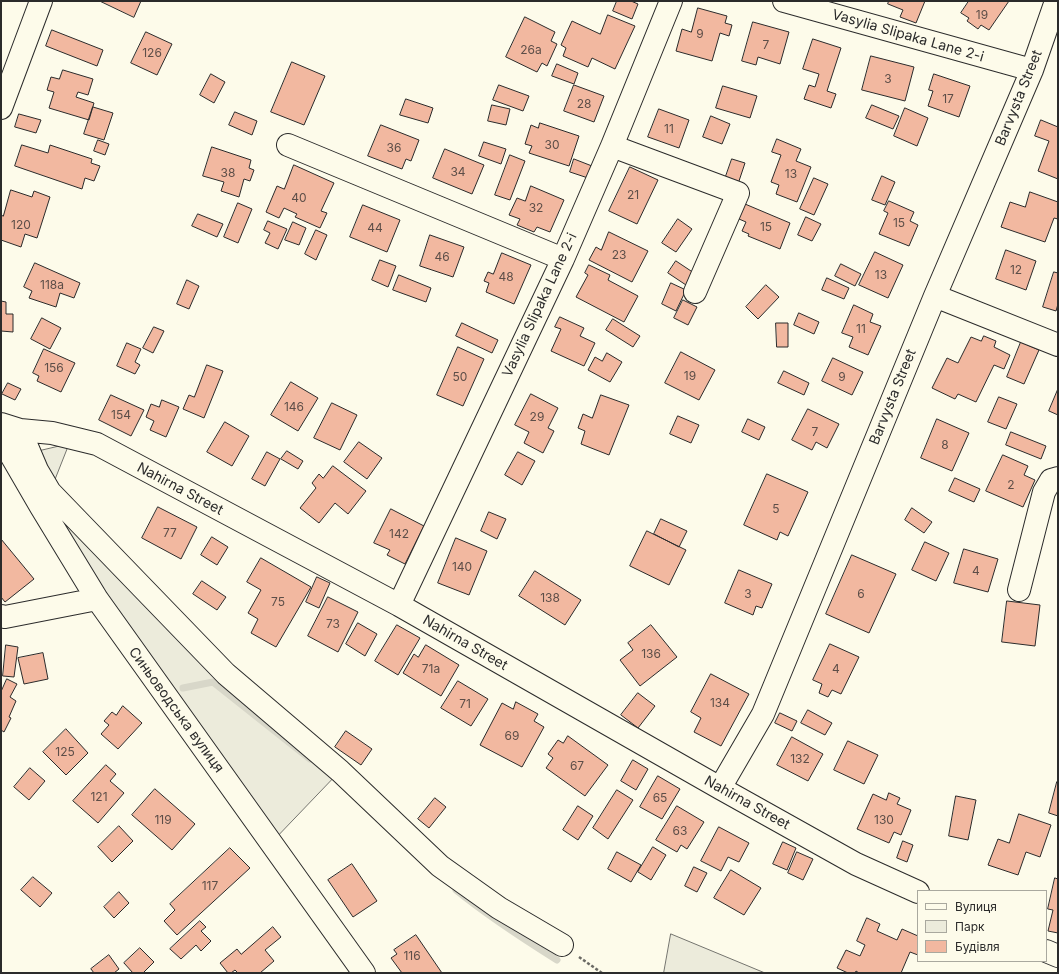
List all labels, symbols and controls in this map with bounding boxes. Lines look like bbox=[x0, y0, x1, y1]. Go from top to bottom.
street label: Vasylia Slipaka Lane 2-i bbox=[830, 6, 986, 66]
house number: 19 bbox=[976, 8, 988, 22]
house number: 9 bbox=[696, 27, 704, 41]
house number: 7 bbox=[763, 38, 769, 52]
house number: 26а bbox=[520, 43, 542, 57]
house number: 126 bbox=[142, 46, 162, 60]
street label: Barvysta Street bbox=[992, 48, 1046, 148]
house number: 3 bbox=[884, 72, 892, 86]
house number: 17 bbox=[942, 92, 954, 106]
house number: 28 bbox=[577, 97, 591, 111]
house number: 11 bbox=[664, 122, 674, 136]
house number: 30 bbox=[545, 138, 559, 152]
house number: 36 bbox=[387, 141, 401, 155]
house number: 34 bbox=[450, 165, 466, 179]
house number: 38 bbox=[221, 166, 235, 180]
house number: 13 bbox=[785, 167, 797, 181]
house number: 21 bbox=[627, 188, 639, 202]
house number: 40 bbox=[291, 191, 307, 205]
house number: 32 bbox=[529, 201, 543, 215]
house number: 15 bbox=[893, 216, 905, 230]
house number: 120 bbox=[11, 218, 31, 232]
house number: 15 bbox=[760, 220, 772, 234]
house number: 44 bbox=[367, 221, 383, 235]
street label: Vasylia Slipaka Lane 2-i bbox=[499, 230, 581, 380]
house number: 23 bbox=[612, 248, 626, 262]
house number: 46 bbox=[434, 250, 450, 264]
house number: 12 bbox=[1010, 263, 1022, 277]
house number: 13 bbox=[875, 268, 887, 282]
house number: 48 bbox=[498, 270, 514, 284]
house number: 118а bbox=[40, 278, 64, 292]
house number: 11 bbox=[856, 322, 866, 336]
street label: Barvysta Street bbox=[866, 347, 920, 447]
house number: 156 bbox=[44, 361, 64, 375]
house number: 19 bbox=[684, 369, 696, 383]
house number: 50 bbox=[453, 370, 467, 384]
house number: 9 bbox=[838, 370, 846, 384]
house number: 146 bbox=[284, 400, 304, 414]
house number: 154 bbox=[111, 408, 131, 422]
house number: 29 bbox=[530, 410, 544, 424]
house number: 7 bbox=[812, 425, 818, 439]
house number: 8 bbox=[941, 438, 949, 452]
street label: Nahirna Street bbox=[134, 459, 226, 519]
house number: 2 bbox=[1007, 478, 1015, 492]
house number: 5 bbox=[772, 502, 780, 516]
house number: 77 bbox=[163, 526, 177, 540]
house number: 142 bbox=[389, 527, 409, 541]
house number: 140 bbox=[452, 560, 472, 574]
house number: 4 bbox=[972, 564, 980, 578]
house number: 3 bbox=[744, 587, 752, 601]
house number: 6 bbox=[857, 587, 865, 601]
house number: 138 bbox=[540, 591, 560, 605]
house number: 75 bbox=[271, 595, 285, 609]
street label: Nahirna Street bbox=[420, 612, 510, 674]
house number: 73 bbox=[326, 617, 340, 631]
street label: Синьоводська вулиця bbox=[125, 644, 227, 776]
house number: 136 bbox=[641, 647, 661, 661]
house number: 71а bbox=[422, 662, 440, 676]
house number: 4 bbox=[832, 662, 840, 676]
house number: 134 bbox=[710, 696, 730, 710]
house number: 71 bbox=[459, 697, 471, 711]
house number: 69 bbox=[505, 729, 519, 743]
house number: 125 bbox=[55, 745, 75, 759]
house number: 132 bbox=[790, 752, 810, 766]
house number: 67 bbox=[570, 759, 584, 773]
street label: Nahirna Street bbox=[701, 773, 793, 833]
house number: 121 bbox=[90, 790, 108, 804]
house number: 65 bbox=[653, 791, 667, 805]
house number: 119 bbox=[154, 813, 172, 827]
house number: 130 bbox=[874, 813, 894, 827]
house number: 63 bbox=[673, 824, 687, 838]
house number: 117 bbox=[202, 879, 218, 893]
legend bbox=[917, 890, 1047, 962]
text: Вулиця bbox=[955, 899, 997, 914]
text: Парк bbox=[955, 919, 985, 934]
text: Будівля bbox=[955, 939, 1000, 954]
house number: 116 bbox=[403, 949, 421, 963]

